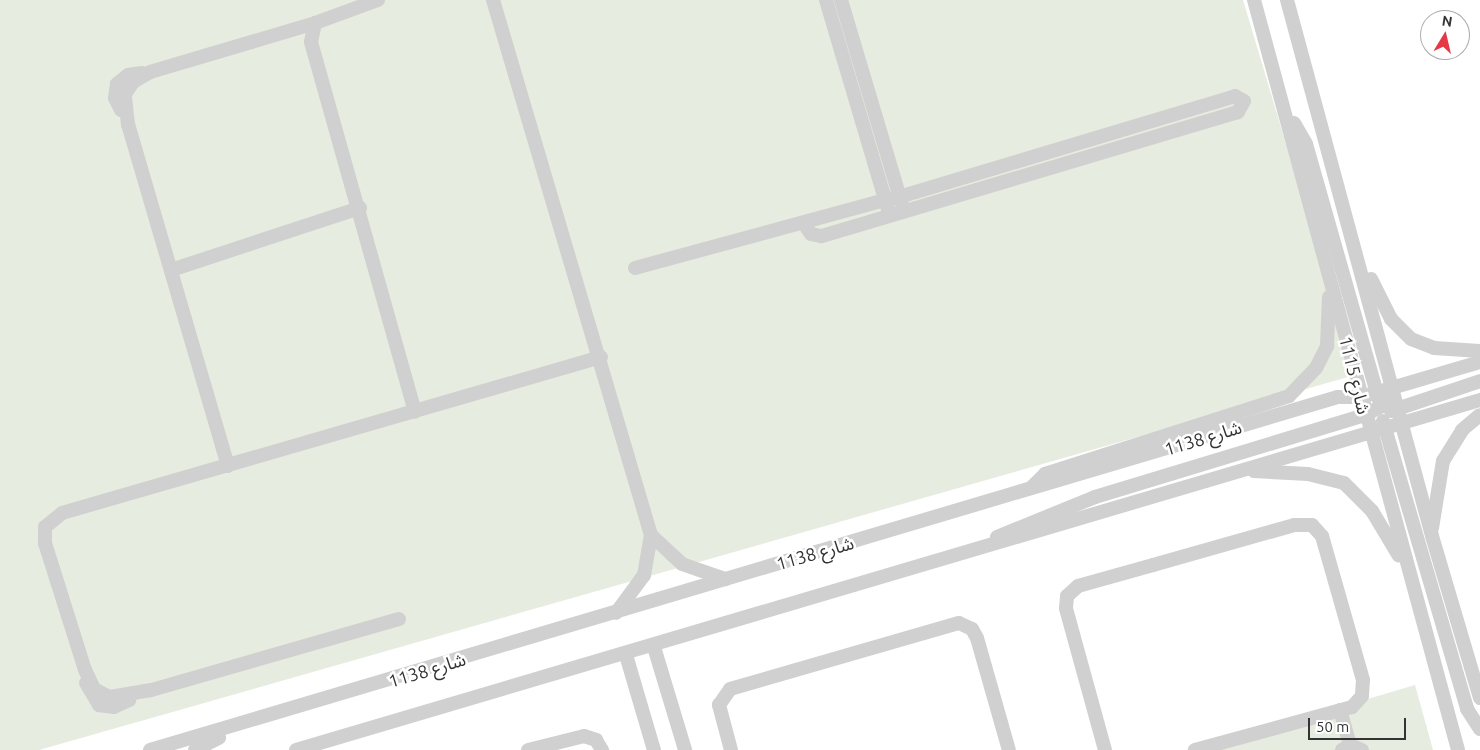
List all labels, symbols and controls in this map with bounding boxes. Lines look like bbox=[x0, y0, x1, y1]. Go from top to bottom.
north arrow bbox=[1420, 10, 1470, 60]
text: N bbox=[1441, 12, 1454, 30]
street label: شارع 1115 bbox=[1335, 334, 1375, 416]
street label: شارع 1138 bbox=[1162, 416, 1244, 460]
street label: شارع 1138 bbox=[774, 532, 856, 574]
street label: شارع 1138 bbox=[386, 648, 468, 692]
scale bar bbox=[1310, 708, 1408, 740]
text: 50 m bbox=[1316, 718, 1349, 735]

